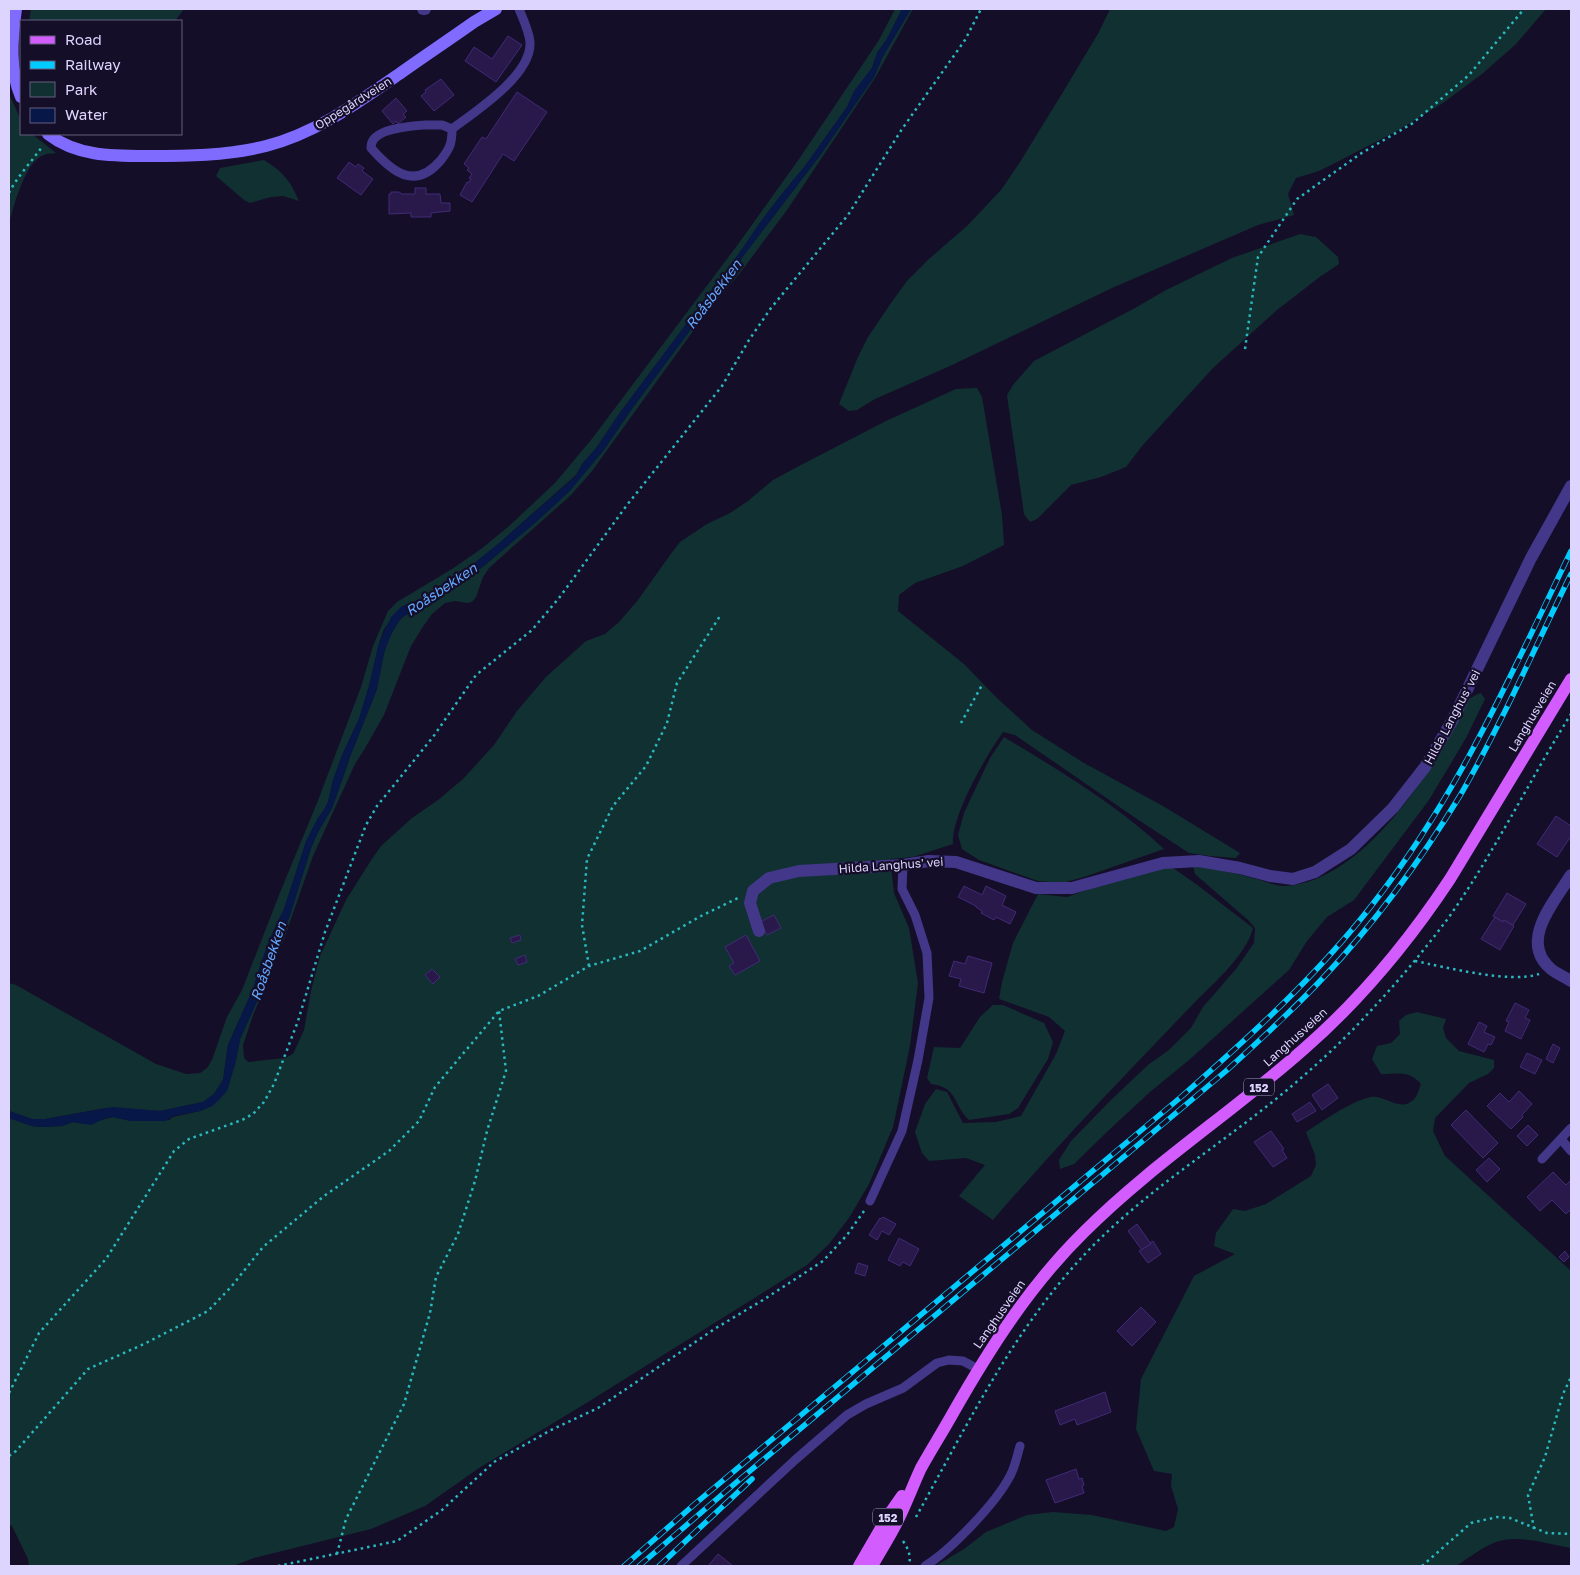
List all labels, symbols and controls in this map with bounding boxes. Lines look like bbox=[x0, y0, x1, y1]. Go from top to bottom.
legend bbox=[20, 20, 182, 135]
text: Road bbox=[65, 30, 102, 48]
text: Railway bbox=[65, 55, 121, 73]
street label: Oppegårdveien bbox=[312, 73, 394, 133]
text: Park bbox=[65, 80, 98, 98]
text: Water bbox=[65, 105, 108, 123]
water label: Roåsbekken bbox=[681, 255, 745, 332]
water label: Roåsbekken bbox=[402, 558, 481, 619]
street label: Hilda Langhus' vei bbox=[1421, 667, 1483, 767]
street label: Langhusveien bbox=[1505, 678, 1559, 754]
street label: Hilda Langhus' vei bbox=[838, 854, 944, 876]
water label: Roåsbekken bbox=[247, 918, 290, 1003]
street label: Langhusveien bbox=[1260, 1004, 1330, 1070]
road number: 152 bbox=[1244, 1078, 1274, 1096]
street label: Langhusveien bbox=[970, 1277, 1028, 1351]
road number: 152 bbox=[873, 1508, 903, 1525]

